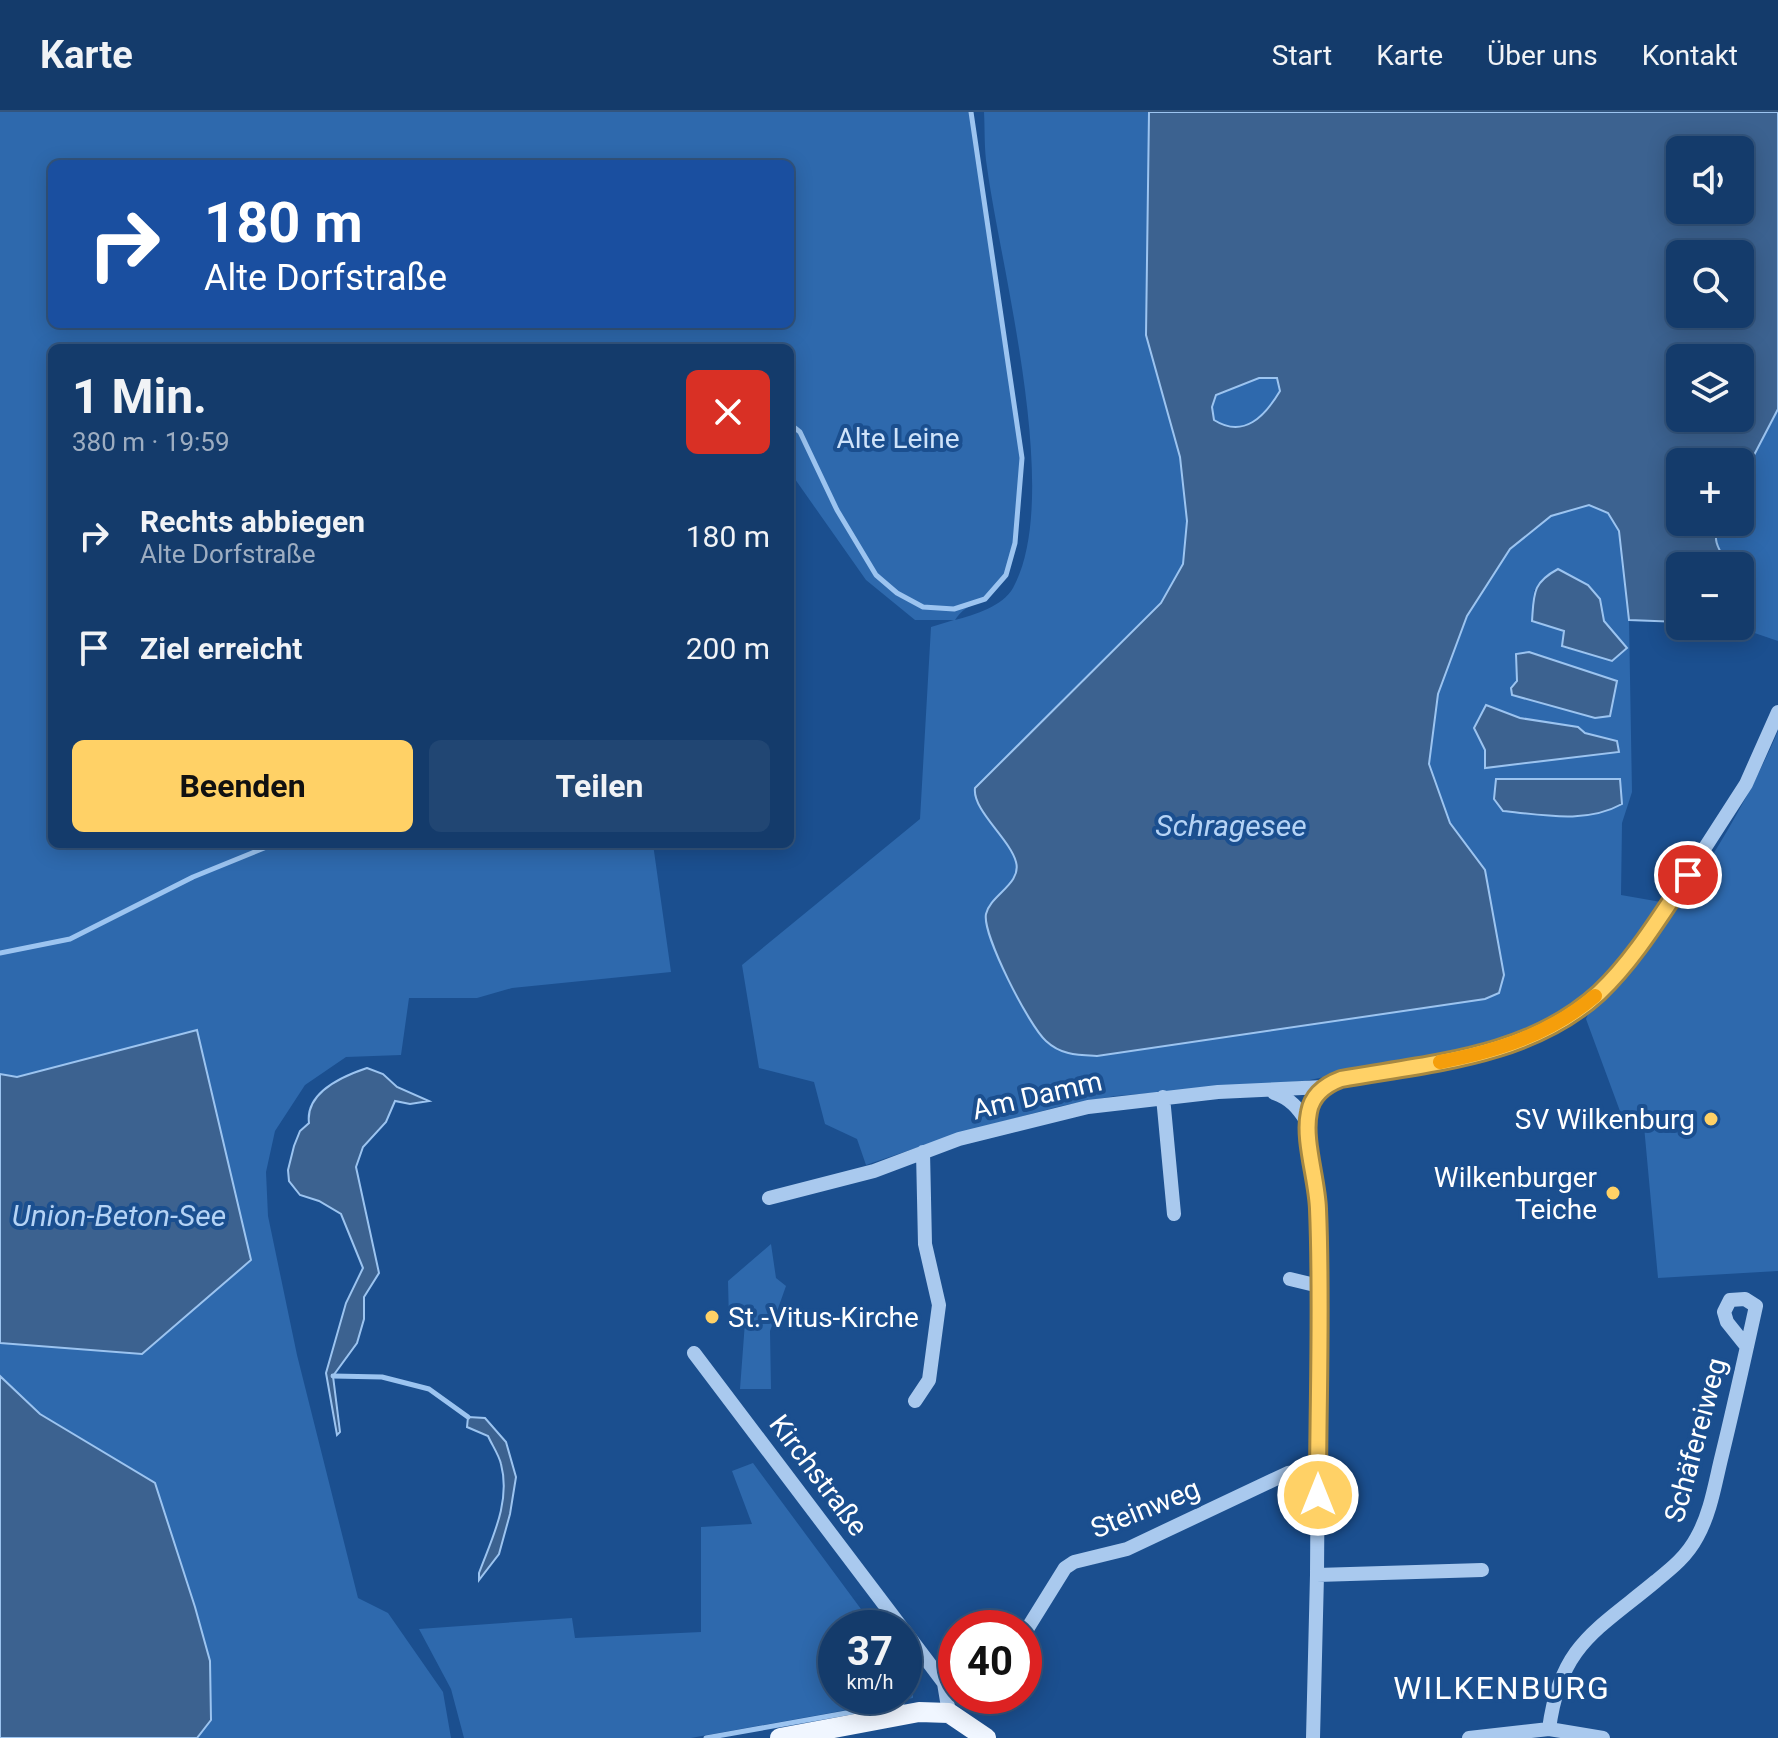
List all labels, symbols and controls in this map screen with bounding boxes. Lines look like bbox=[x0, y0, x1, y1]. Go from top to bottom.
text: Karte bbox=[40, 33, 133, 77]
text: Start bbox=[1272, 39, 1332, 72]
text: Karte bbox=[1376, 39, 1443, 72]
text: Über uns bbox=[1487, 39, 1598, 72]
text: Kontakt bbox=[1642, 39, 1738, 72]
map controls bbox=[1666, 136, 1754, 640]
button: sound bbox=[1666, 136, 1754, 224]
text: 180 m bbox=[204, 190, 363, 256]
icon: right bbox=[72, 192, 176, 296]
button: search bbox=[1666, 240, 1754, 328]
text: Alte Dorfstraße bbox=[204, 257, 447, 299]
button: layers bbox=[1666, 344, 1754, 432]
text: 1 Min. bbox=[72, 368, 207, 425]
button: close bbox=[686, 370, 770, 454]
park label: Alte Leine bbox=[836, 422, 960, 455]
text: 380 m · 19:59 bbox=[72, 427, 230, 457]
button: + bbox=[1666, 448, 1754, 536]
text: Rechts abbiegen bbox=[140, 504, 365, 539]
icon: right bbox=[72, 514, 116, 558]
text: 180 m bbox=[686, 519, 770, 554]
text: Alte Dorfstraße bbox=[140, 539, 316, 569]
button: − bbox=[1666, 552, 1754, 640]
icon: arrive bbox=[72, 626, 116, 670]
text: Ziel erreicht bbox=[140, 631, 302, 666]
text: 200 m bbox=[686, 631, 770, 666]
button: Beenden bbox=[72, 740, 413, 832]
button: Teilen bbox=[429, 740, 770, 832]
water label: Schragesee bbox=[1155, 808, 1307, 843]
pin bbox=[1654, 841, 1722, 909]
icon: arrive bbox=[1666, 853, 1710, 897]
street label: Am Damm bbox=[969, 1065, 1105, 1126]
place label: SV Wilkenburg bbox=[1515, 1103, 1695, 1136]
marker: SV Wilkenburg bbox=[1702, 1110, 1720, 1128]
place label: Wilkenburger Teiche bbox=[1434, 1161, 1598, 1226]
marker: Wilkenburger Teiche bbox=[1604, 1184, 1622, 1202]
water label: Union-Beton-See bbox=[12, 1198, 226, 1233]
place label: St.-Vitus-Kirche bbox=[728, 1301, 919, 1334]
marker: St.-Vitus-Kirche bbox=[703, 1308, 721, 1326]
street label: Schäfereiweg bbox=[1658, 1354, 1733, 1526]
street label: Kirchstraße bbox=[762, 1408, 875, 1542]
position arrow bbox=[1276, 1453, 1360, 1537]
street label: Steinweg bbox=[1086, 1472, 1204, 1545]
speed limit sign: 40 bbox=[938, 1610, 1042, 1714]
text: 37 bbox=[847, 1628, 893, 1675]
district label: WILKENBURG bbox=[1393, 1669, 1611, 1707]
text: km/h bbox=[847, 1670, 893, 1694]

